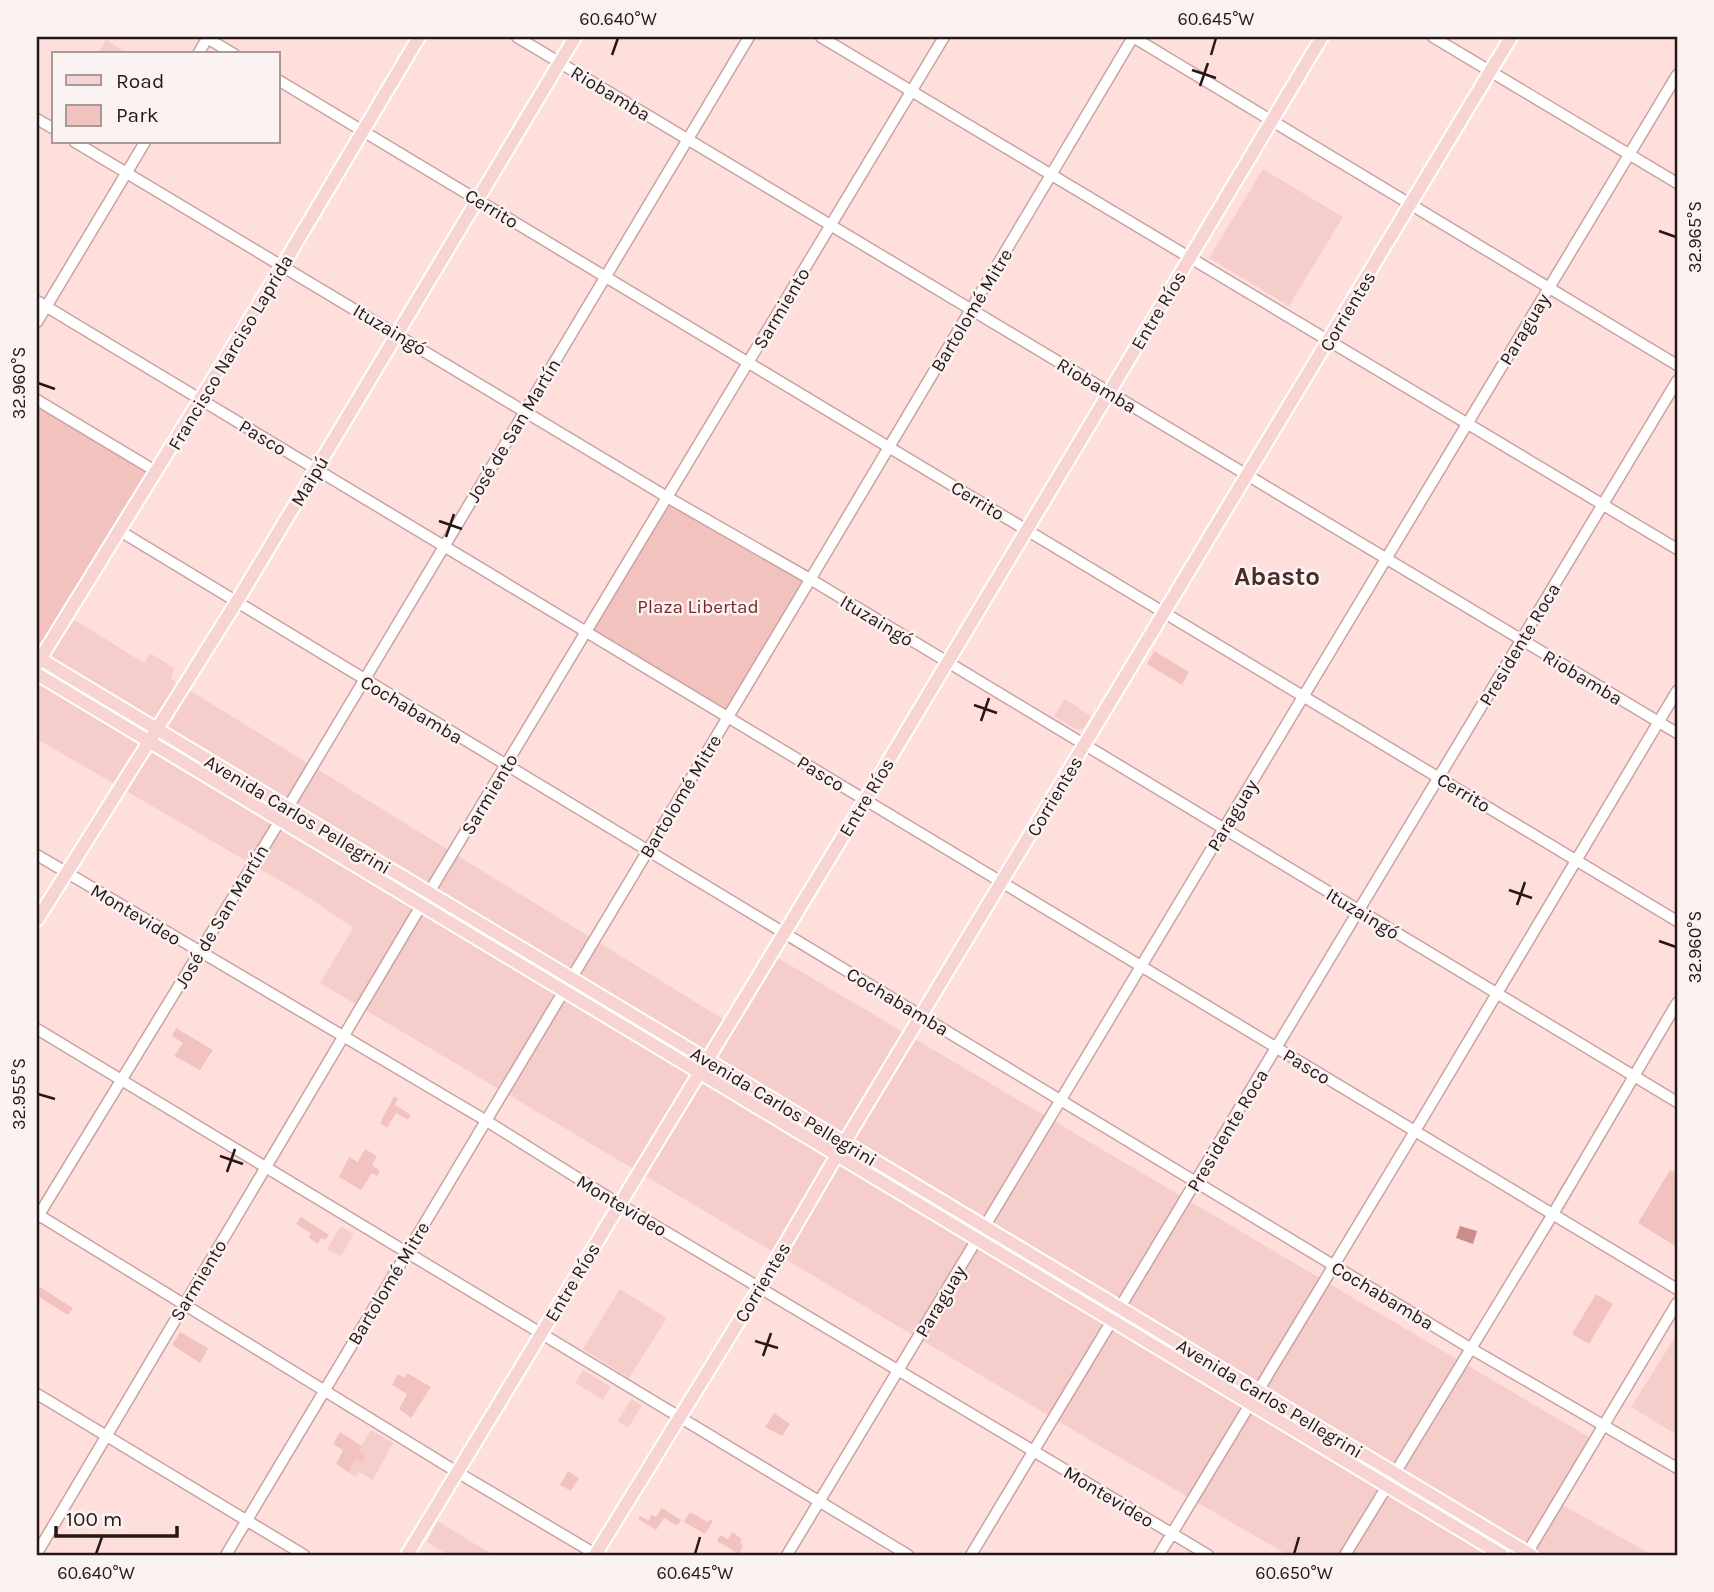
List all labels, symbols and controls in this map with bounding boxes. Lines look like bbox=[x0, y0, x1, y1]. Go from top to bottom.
text: 60.640°W bbox=[579, 8, 657, 30]
text: 60.645°W bbox=[1178, 8, 1254, 30]
legend bbox=[52, 52, 280, 144]
street label: Riobamba bbox=[567, 62, 654, 126]
text: Road bbox=[116, 69, 164, 93]
text: Park bbox=[116, 103, 159, 127]
street label: Cerrito bbox=[461, 184, 522, 233]
text: 32.965°S bbox=[1684, 201, 1706, 273]
street label: Bartolomé Mitre bbox=[926, 245, 1017, 376]
street label: Francisco Narciso Laprida bbox=[164, 251, 298, 454]
street label: Sarmiento bbox=[749, 264, 815, 353]
street label: Entre Ríos bbox=[1127, 267, 1191, 354]
street label: Corrientes bbox=[1315, 267, 1380, 356]
street label: Paraguay bbox=[1495, 290, 1555, 369]
street label: Ituzaingó bbox=[349, 299, 430, 360]
text: 32.960°S bbox=[8, 347, 30, 419]
street label: Riobamba bbox=[1053, 354, 1140, 418]
street label: José de San Martín bbox=[462, 355, 565, 506]
street label: Pasco bbox=[235, 415, 290, 460]
street label: Maipú bbox=[286, 452, 333, 511]
street label: Cerrito bbox=[947, 476, 1008, 525]
district label: Abasto bbox=[1234, 561, 1320, 592]
street label: Presidente Roca bbox=[1475, 579, 1565, 710]
street label: Ituzaingó bbox=[836, 590, 917, 651]
park label: Plaza Libertad bbox=[637, 596, 759, 618]
street label: Riobamba bbox=[1539, 646, 1626, 710]
street label: Cochabamba bbox=[357, 671, 466, 749]
street label: Bartolomé Mitre bbox=[635, 731, 726, 862]
street label: Avenida Carlos Pellegrini bbox=[200, 750, 395, 879]
street label: Sarmiento bbox=[457, 750, 523, 839]
street label: Pasco bbox=[793, 751, 848, 796]
street label: Corrientes bbox=[1022, 752, 1087, 841]
street label: Entre Ríos bbox=[835, 754, 899, 841]
street label: Cerrito bbox=[1433, 768, 1494, 817]
street label: Paraguay bbox=[1203, 776, 1263, 855]
street label: José de San Martín bbox=[170, 841, 273, 992]
street label: Montevideo bbox=[86, 879, 185, 950]
street label: Ituzaingó bbox=[1322, 883, 1403, 944]
text: 32.960°S bbox=[1684, 911, 1706, 983]
street label: Cochabamba bbox=[843, 963, 952, 1041]
street label: Avenida Carlos Pellegrini bbox=[686, 1042, 881, 1171]
street label: Pasco bbox=[1279, 1044, 1334, 1089]
text: 32.955°S bbox=[8, 1058, 30, 1130]
street label: Presidente Roca bbox=[1183, 1065, 1273, 1196]
street label: Montevideo bbox=[572, 1170, 671, 1241]
street label: Bartolomé Mitre bbox=[343, 1218, 434, 1349]
street label: Sarmiento bbox=[166, 1236, 232, 1325]
street label: Corrientes bbox=[730, 1238, 795, 1327]
street label: Entre Ríos bbox=[541, 1239, 605, 1326]
street label: Cochabamba bbox=[1328, 1257, 1437, 1335]
street label: Paraguay bbox=[911, 1262, 971, 1341]
street label: Avenida Carlos Pellegrini bbox=[1172, 1334, 1367, 1463]
street label: Montevideo bbox=[1059, 1461, 1158, 1532]
scale bar bbox=[56, 1494, 177, 1538]
text: 100 m bbox=[66, 1507, 123, 1531]
text: 60.640°W bbox=[57, 1562, 135, 1584]
text: 60.645°W bbox=[657, 1562, 733, 1584]
text: 60.650°W bbox=[1255, 1562, 1333, 1584]

